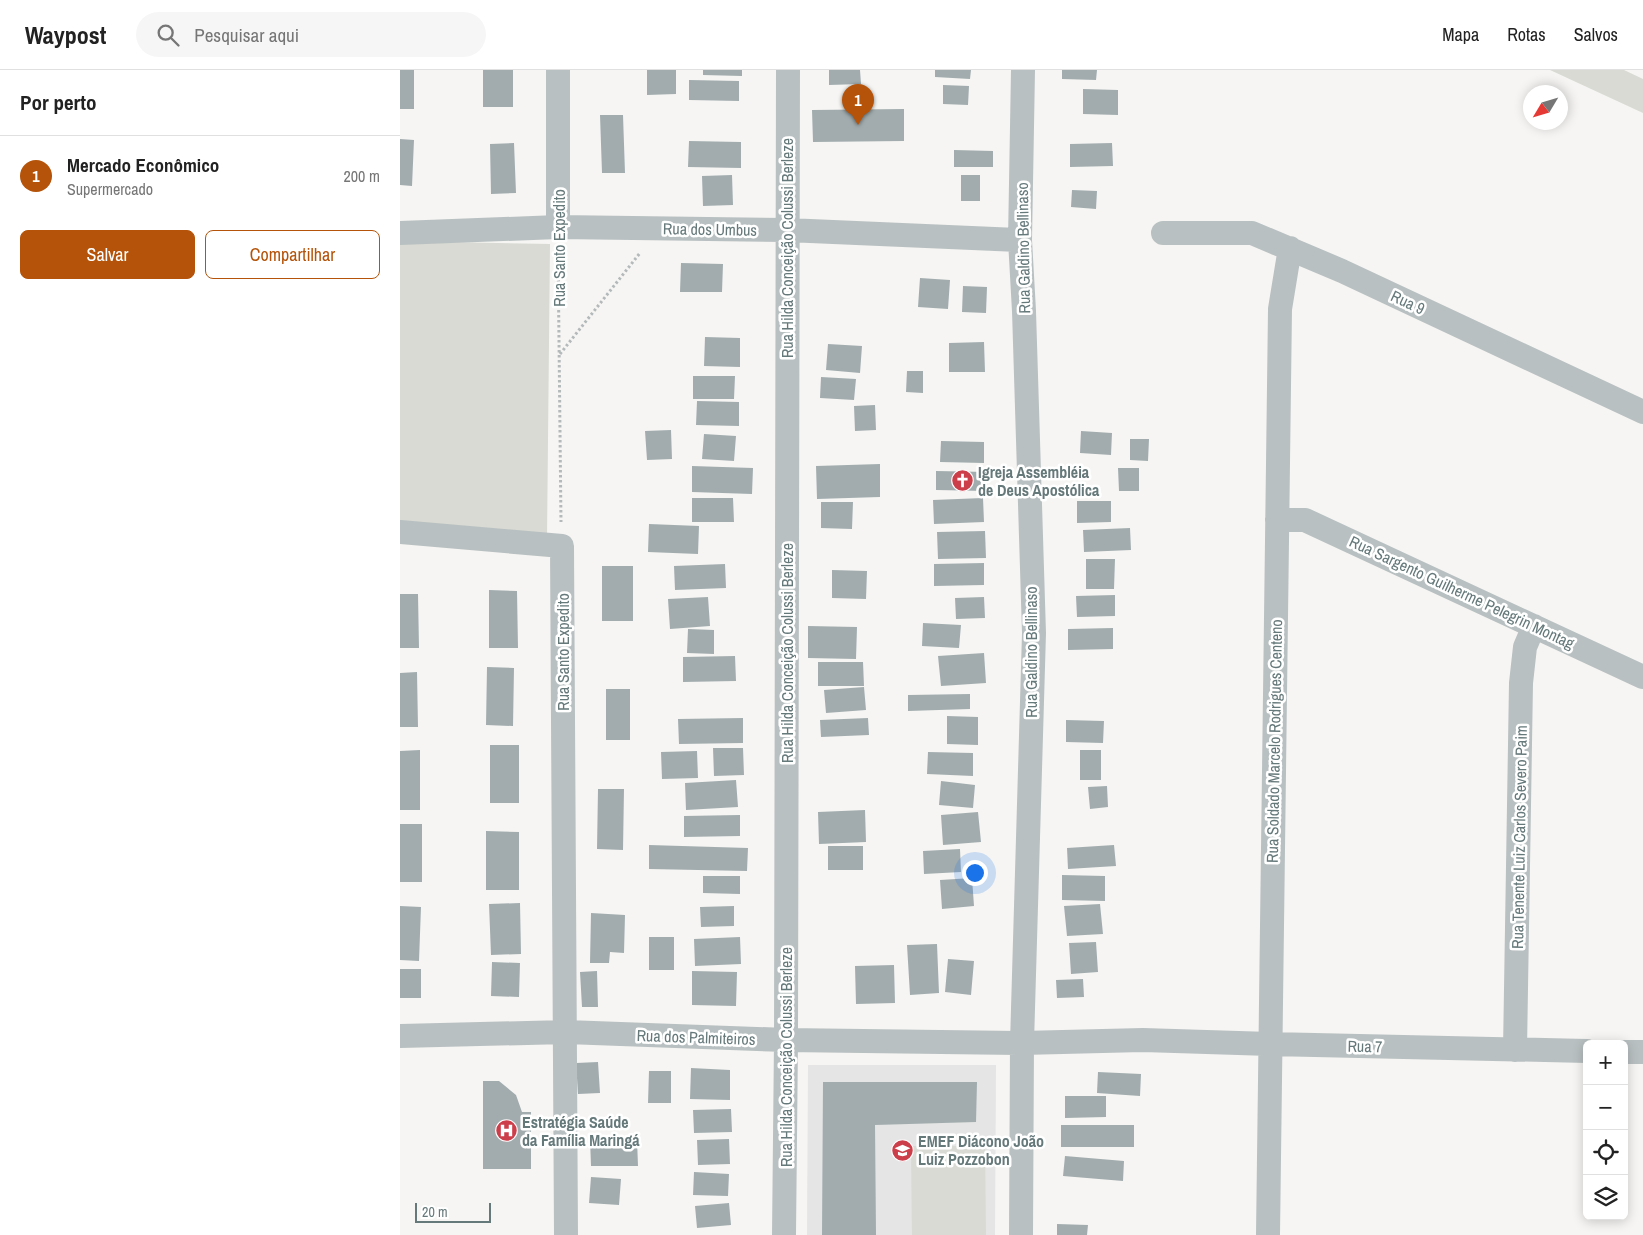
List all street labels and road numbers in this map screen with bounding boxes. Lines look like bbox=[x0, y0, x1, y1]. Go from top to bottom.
street label: Rua Hilda Conceição Colussi Berleze bbox=[776, 138, 798, 358]
street label: Rua Galdino Bellinaso bbox=[1011, 182, 1035, 314]
street label: Rua Santo Expedito bbox=[548, 189, 570, 307]
street label: Rua dos Umbus bbox=[663, 217, 757, 241]
street label: Rua 9 bbox=[1387, 285, 1429, 319]
street label: Rua Sargento Guilherme Pelegrin Montag bbox=[1346, 530, 1579, 654]
street label: Rua Hilda Conceição Colussi Berleze bbox=[776, 543, 798, 763]
street label: Rua Galdino Bellinaso bbox=[1020, 586, 1042, 718]
street label: Rua Santo Expedito bbox=[552, 593, 574, 711]
street label: Rua Soldado Marcelo Rodrigues Centeno bbox=[1261, 619, 1287, 863]
street label: Rua Tenente Luiz Carlos Severo Paim bbox=[1506, 725, 1532, 949]
street label: Rua Hilda Conceição Colussi Berleze bbox=[775, 947, 797, 1167]
street label: Rua dos Palmiteiros bbox=[636, 1024, 756, 1050]
street label: Rua 7 bbox=[1347, 1035, 1383, 1057]

